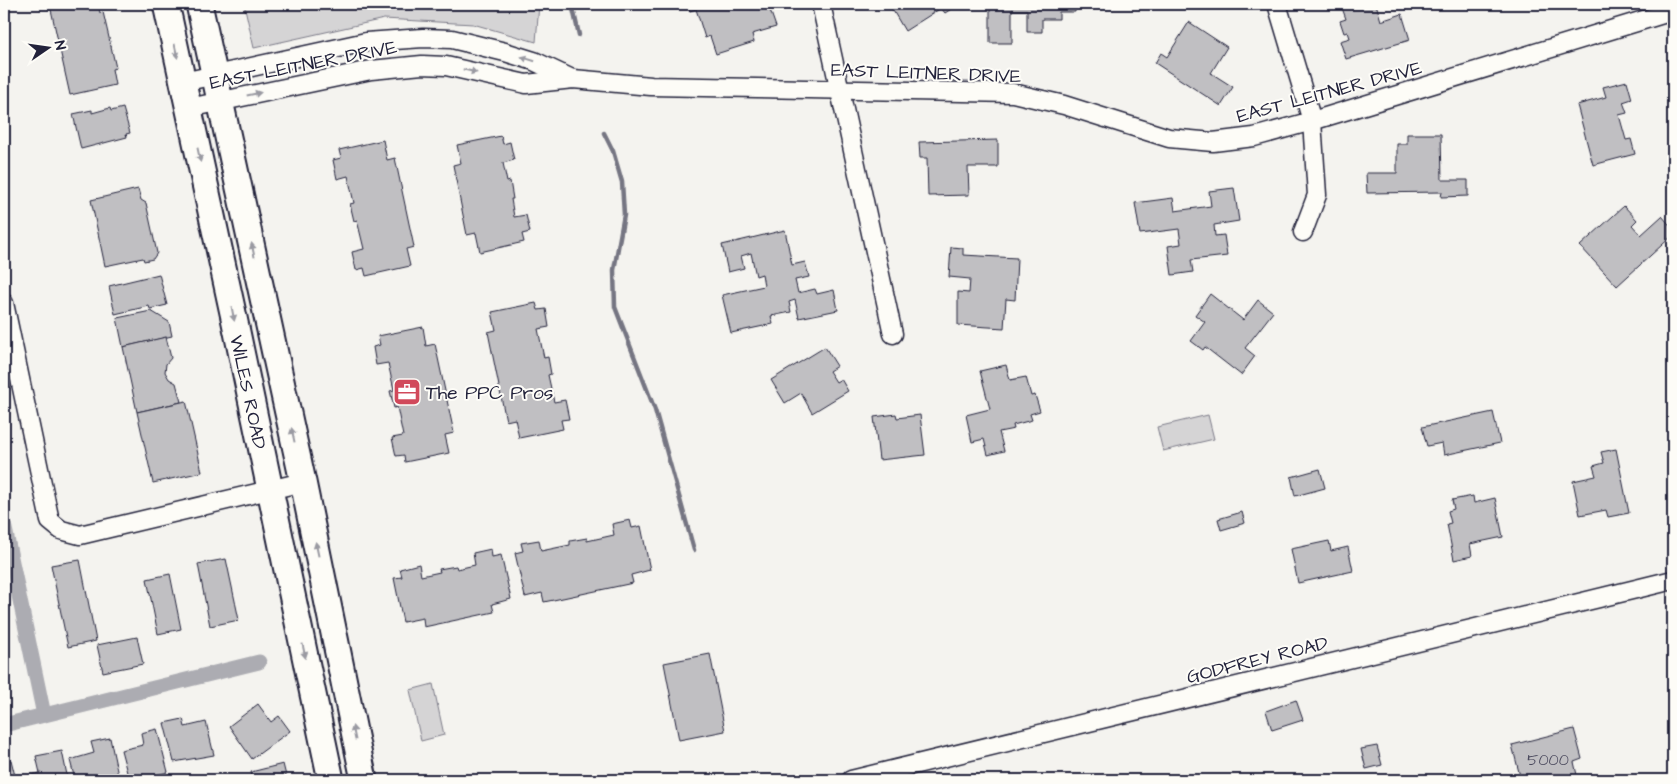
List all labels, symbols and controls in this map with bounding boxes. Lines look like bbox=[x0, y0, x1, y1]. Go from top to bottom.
north arrow bbox=[22, 22, 72, 72]
street label: EAST LEITNER DRIVE bbox=[207, 34, 399, 97]
text: N bbox=[49, 39, 70, 52]
one-way arrow bbox=[172, 44, 180, 59]
one-way arrow bbox=[521, 55, 536, 63]
street label: EAST LEITNER DRIVE bbox=[1234, 55, 1425, 130]
street label: EAST LEITNER DRIVE bbox=[830, 57, 1022, 90]
one-way arrow bbox=[463, 67, 478, 75]
one-way arrow bbox=[246, 89, 262, 97]
one-way arrow bbox=[195, 148, 203, 163]
one-way arrow bbox=[248, 242, 256, 258]
one-way arrow bbox=[230, 307, 238, 323]
street label: WILES ROAD bbox=[222, 333, 273, 452]
office icon: The PPC Pros bbox=[392, 377, 422, 407]
place label: The PPC Pros bbox=[426, 380, 553, 407]
one-way arrow bbox=[288, 426, 296, 442]
one-way arrow bbox=[313, 542, 321, 557]
street label: GODFREY ROAD bbox=[1184, 630, 1331, 691]
one-way arrow bbox=[301, 643, 309, 659]
one-way arrow bbox=[350, 724, 358, 740]
house number: 5000 bbox=[1527, 749, 1569, 771]

